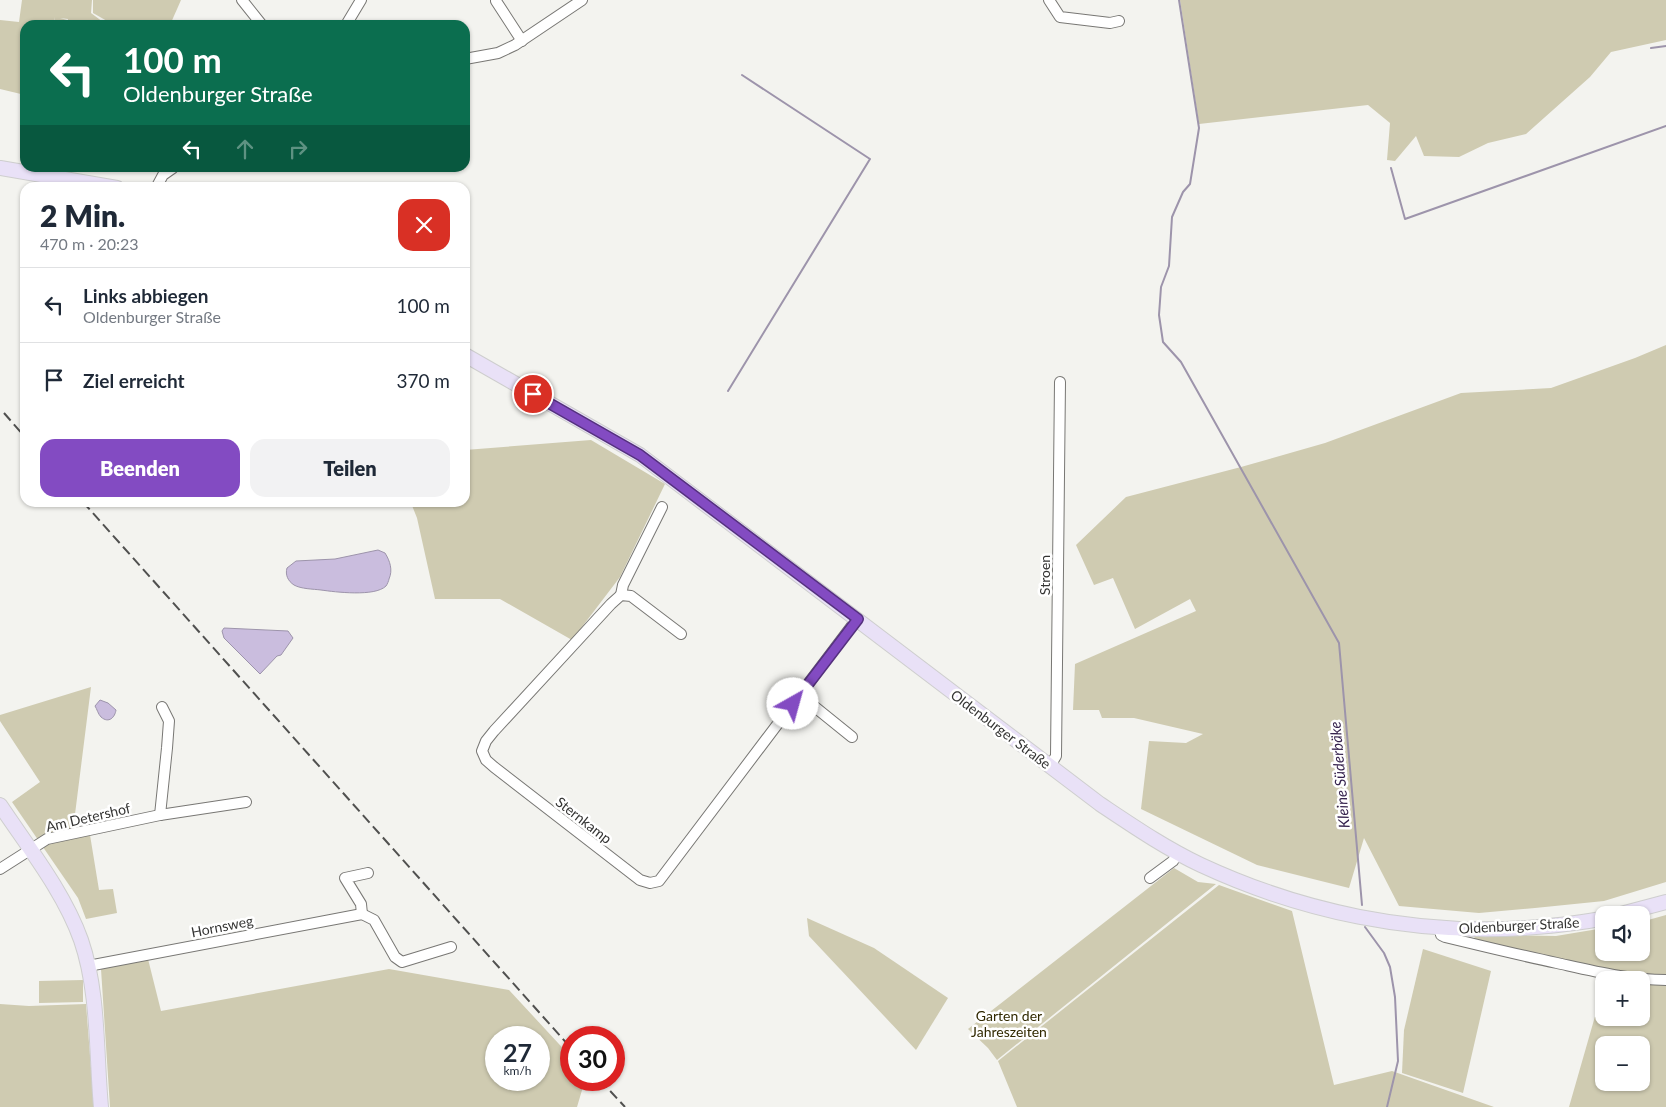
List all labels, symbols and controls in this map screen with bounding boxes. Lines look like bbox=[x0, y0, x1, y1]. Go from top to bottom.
text: 100 m bbox=[123, 38, 222, 80]
icon: left bbox=[40, 40, 105, 105]
text: Oldenburger Straße bbox=[123, 80, 313, 107]
icon: left bbox=[178, 135, 206, 163]
icon: ahead bbox=[231, 135, 259, 163]
icon: right bbox=[284, 135, 312, 163]
text: 2 Min. bbox=[40, 197, 125, 233]
button: close bbox=[398, 199, 450, 251]
text: 470 m · 20:23 bbox=[40, 234, 139, 253]
text: Links abbiegen bbox=[83, 284, 208, 307]
icon: left bbox=[40, 291, 68, 319]
text: 100 m bbox=[396, 294, 450, 317]
text: Oldenburger Straße bbox=[83, 307, 221, 326]
icon: arrive bbox=[40, 366, 68, 394]
text: Ziel erreicht bbox=[83, 369, 185, 392]
text: 370 m bbox=[396, 369, 450, 392]
pin bbox=[512, 373, 554, 415]
icon: arrive bbox=[519, 380, 547, 408]
button: Beenden bbox=[40, 439, 240, 497]
button: Teilen bbox=[250, 439, 450, 497]
street label: Stroen bbox=[1036, 555, 1053, 595]
position arrow bbox=[766, 677, 818, 729]
street label: Oldenburger Straße bbox=[948, 686, 1054, 772]
water label: Kleine Süderbäke bbox=[1325, 721, 1353, 829]
street label: Sternkamp bbox=[553, 793, 615, 847]
street label: Am Detershof bbox=[44, 799, 132, 835]
map controls bbox=[1595, 906, 1650, 1091]
button: sound bbox=[1595, 906, 1650, 961]
street label: Hornsweg bbox=[189, 912, 255, 940]
street label: Oldenburger Straße bbox=[1458, 913, 1580, 937]
button: + bbox=[1595, 971, 1650, 1026]
park label: Garten der Jahreszeiten bbox=[971, 1007, 1047, 1040]
speed limit sign: 30 bbox=[560, 1026, 625, 1091]
button: − bbox=[1595, 1036, 1650, 1091]
text: 27 bbox=[503, 1037, 532, 1067]
text: km/h bbox=[503, 1063, 532, 1078]

